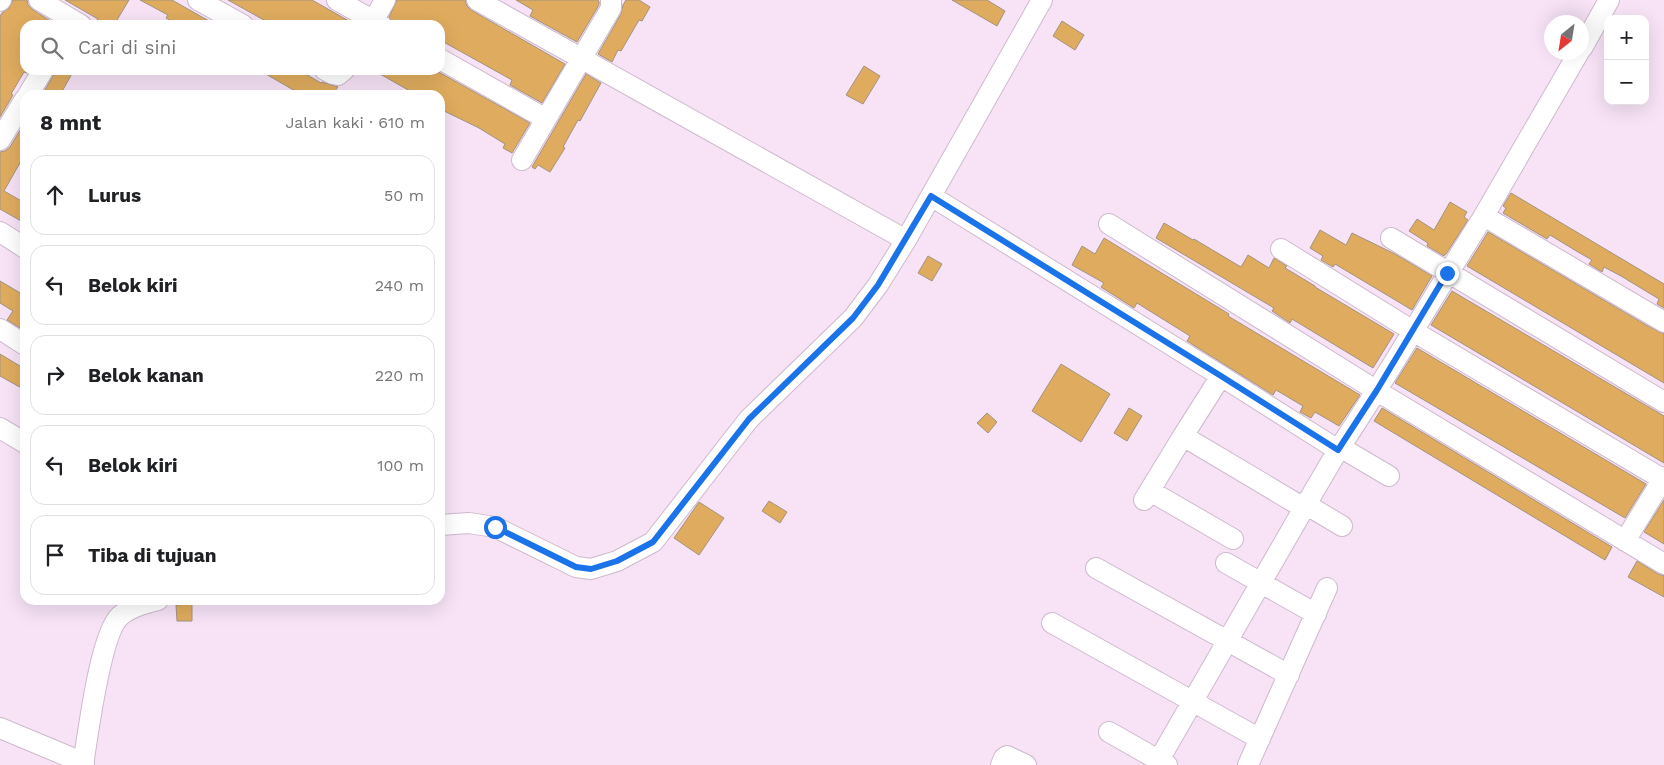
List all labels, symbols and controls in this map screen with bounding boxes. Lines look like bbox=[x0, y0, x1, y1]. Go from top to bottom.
north arrow bbox=[1544, 15, 1589, 60]
map controls bbox=[1604, 15, 1649, 105]
button: + bbox=[1604, 15, 1649, 60]
search box bbox=[20, 20, 445, 75]
icon: search bbox=[38, 34, 66, 62]
text: Cari di sini bbox=[78, 36, 176, 59]
button: − bbox=[1604, 60, 1649, 105]
text: 8 mnt bbox=[40, 110, 101, 135]
text: Jalan kaki · 610 m bbox=[285, 113, 425, 132]
icon: ahead bbox=[41, 181, 69, 209]
text: Lurus bbox=[88, 184, 141, 207]
text: 50 m bbox=[384, 186, 424, 205]
route end bbox=[1436, 262, 1459, 285]
icon: left bbox=[41, 271, 69, 299]
text: Belok kiri bbox=[88, 274, 178, 297]
text: 240 m bbox=[375, 276, 424, 295]
icon: right bbox=[41, 361, 69, 389]
text: Belok kanan bbox=[88, 364, 204, 387]
text: 220 m bbox=[375, 366, 424, 385]
icon: left bbox=[41, 451, 69, 479]
text: Belok kiri bbox=[88, 454, 178, 477]
text: 100 m bbox=[377, 456, 424, 475]
route start bbox=[484, 516, 507, 539]
icon: arrive bbox=[41, 541, 69, 569]
text: Tiba di tujuan bbox=[88, 544, 217, 567]

